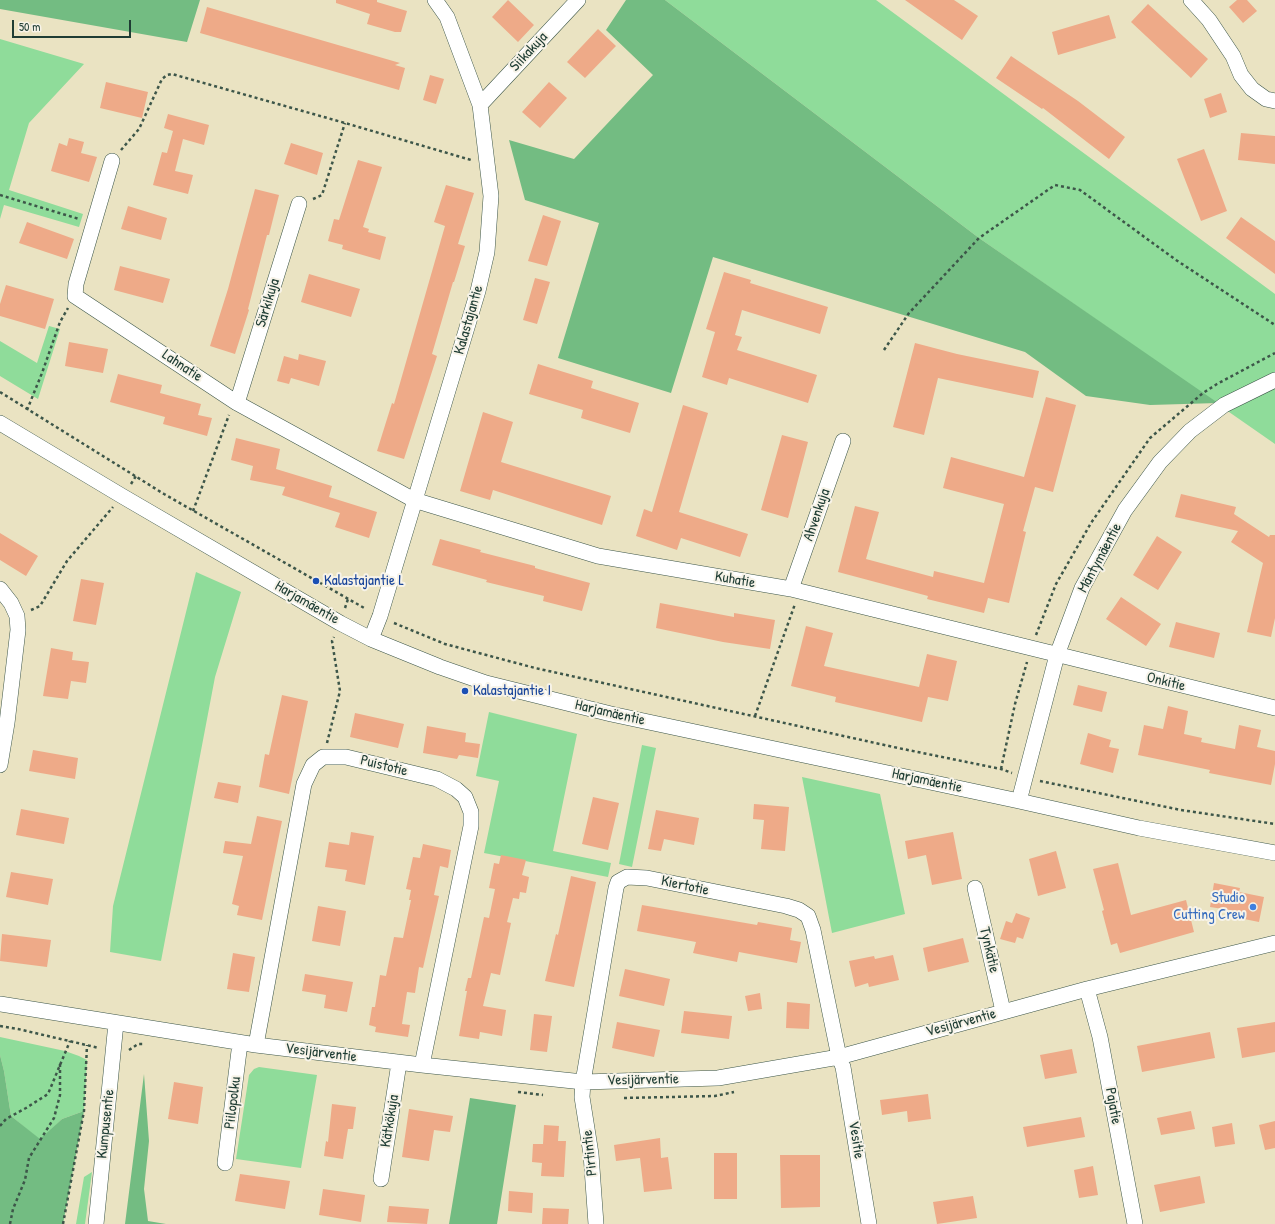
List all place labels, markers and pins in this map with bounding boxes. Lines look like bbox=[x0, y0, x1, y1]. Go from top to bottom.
place label: Kalastajantie L bbox=[324, 572, 404, 590]
marker: Kalastajantie L bbox=[311, 576, 321, 586]
place label: Kalastajantie I bbox=[473, 682, 551, 700]
marker: Kalastajantie I bbox=[460, 686, 470, 696]
place label: Studio Cutting Crew bbox=[1173, 889, 1245, 924]
marker: Studio Cutting Crew bbox=[1248, 902, 1258, 912]

